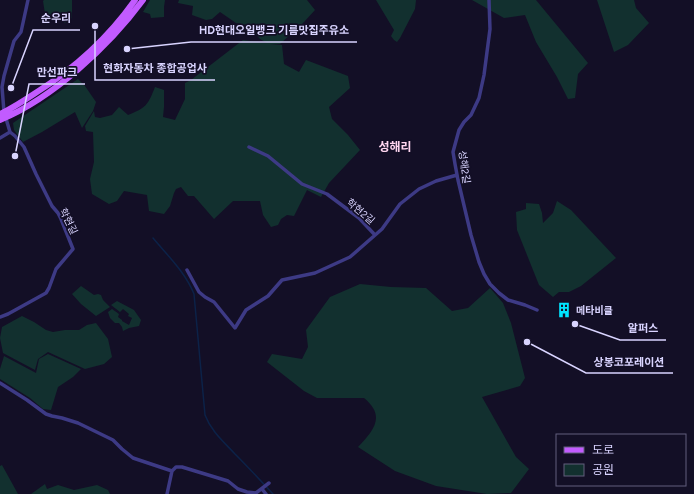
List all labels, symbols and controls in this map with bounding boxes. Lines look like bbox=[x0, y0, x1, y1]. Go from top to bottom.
callout: 순우리 bbox=[33, 7, 80, 30]
text: 순우리 bbox=[41, 12, 71, 25]
callout: HD현대오일뱅크 기름맛집주유소 bbox=[191, 19, 357, 42]
text: HD현대오일뱅크 기름맛집주유소 bbox=[199, 24, 349, 37]
callout: 현화자동차 종합공업사 bbox=[95, 57, 215, 80]
callout: 만선파크 bbox=[29, 61, 85, 84]
text: 현화자동차 종합공업사 bbox=[103, 62, 207, 75]
text: 만선파크 bbox=[37, 66, 77, 79]
district label: 성해리 bbox=[378, 140, 412, 154]
street label: 성해2길 bbox=[456, 150, 473, 184]
street label: 학현2길 bbox=[344, 196, 377, 227]
street label: 학현길 bbox=[57, 206, 80, 236]
building icon: 메타비클 bbox=[555, 301, 573, 319]
place label: 메타비클 bbox=[576, 304, 613, 317]
callout: 알퍼스 bbox=[620, 317, 666, 340]
text: 알퍼스 bbox=[628, 322, 658, 335]
callout: 상봉코포레이션 bbox=[586, 350, 673, 373]
text: 상봉코포레이션 bbox=[594, 356, 664, 369]
legend bbox=[556, 434, 686, 486]
text: 도로 bbox=[592, 443, 614, 457]
text: 공원 bbox=[592, 463, 614, 477]

